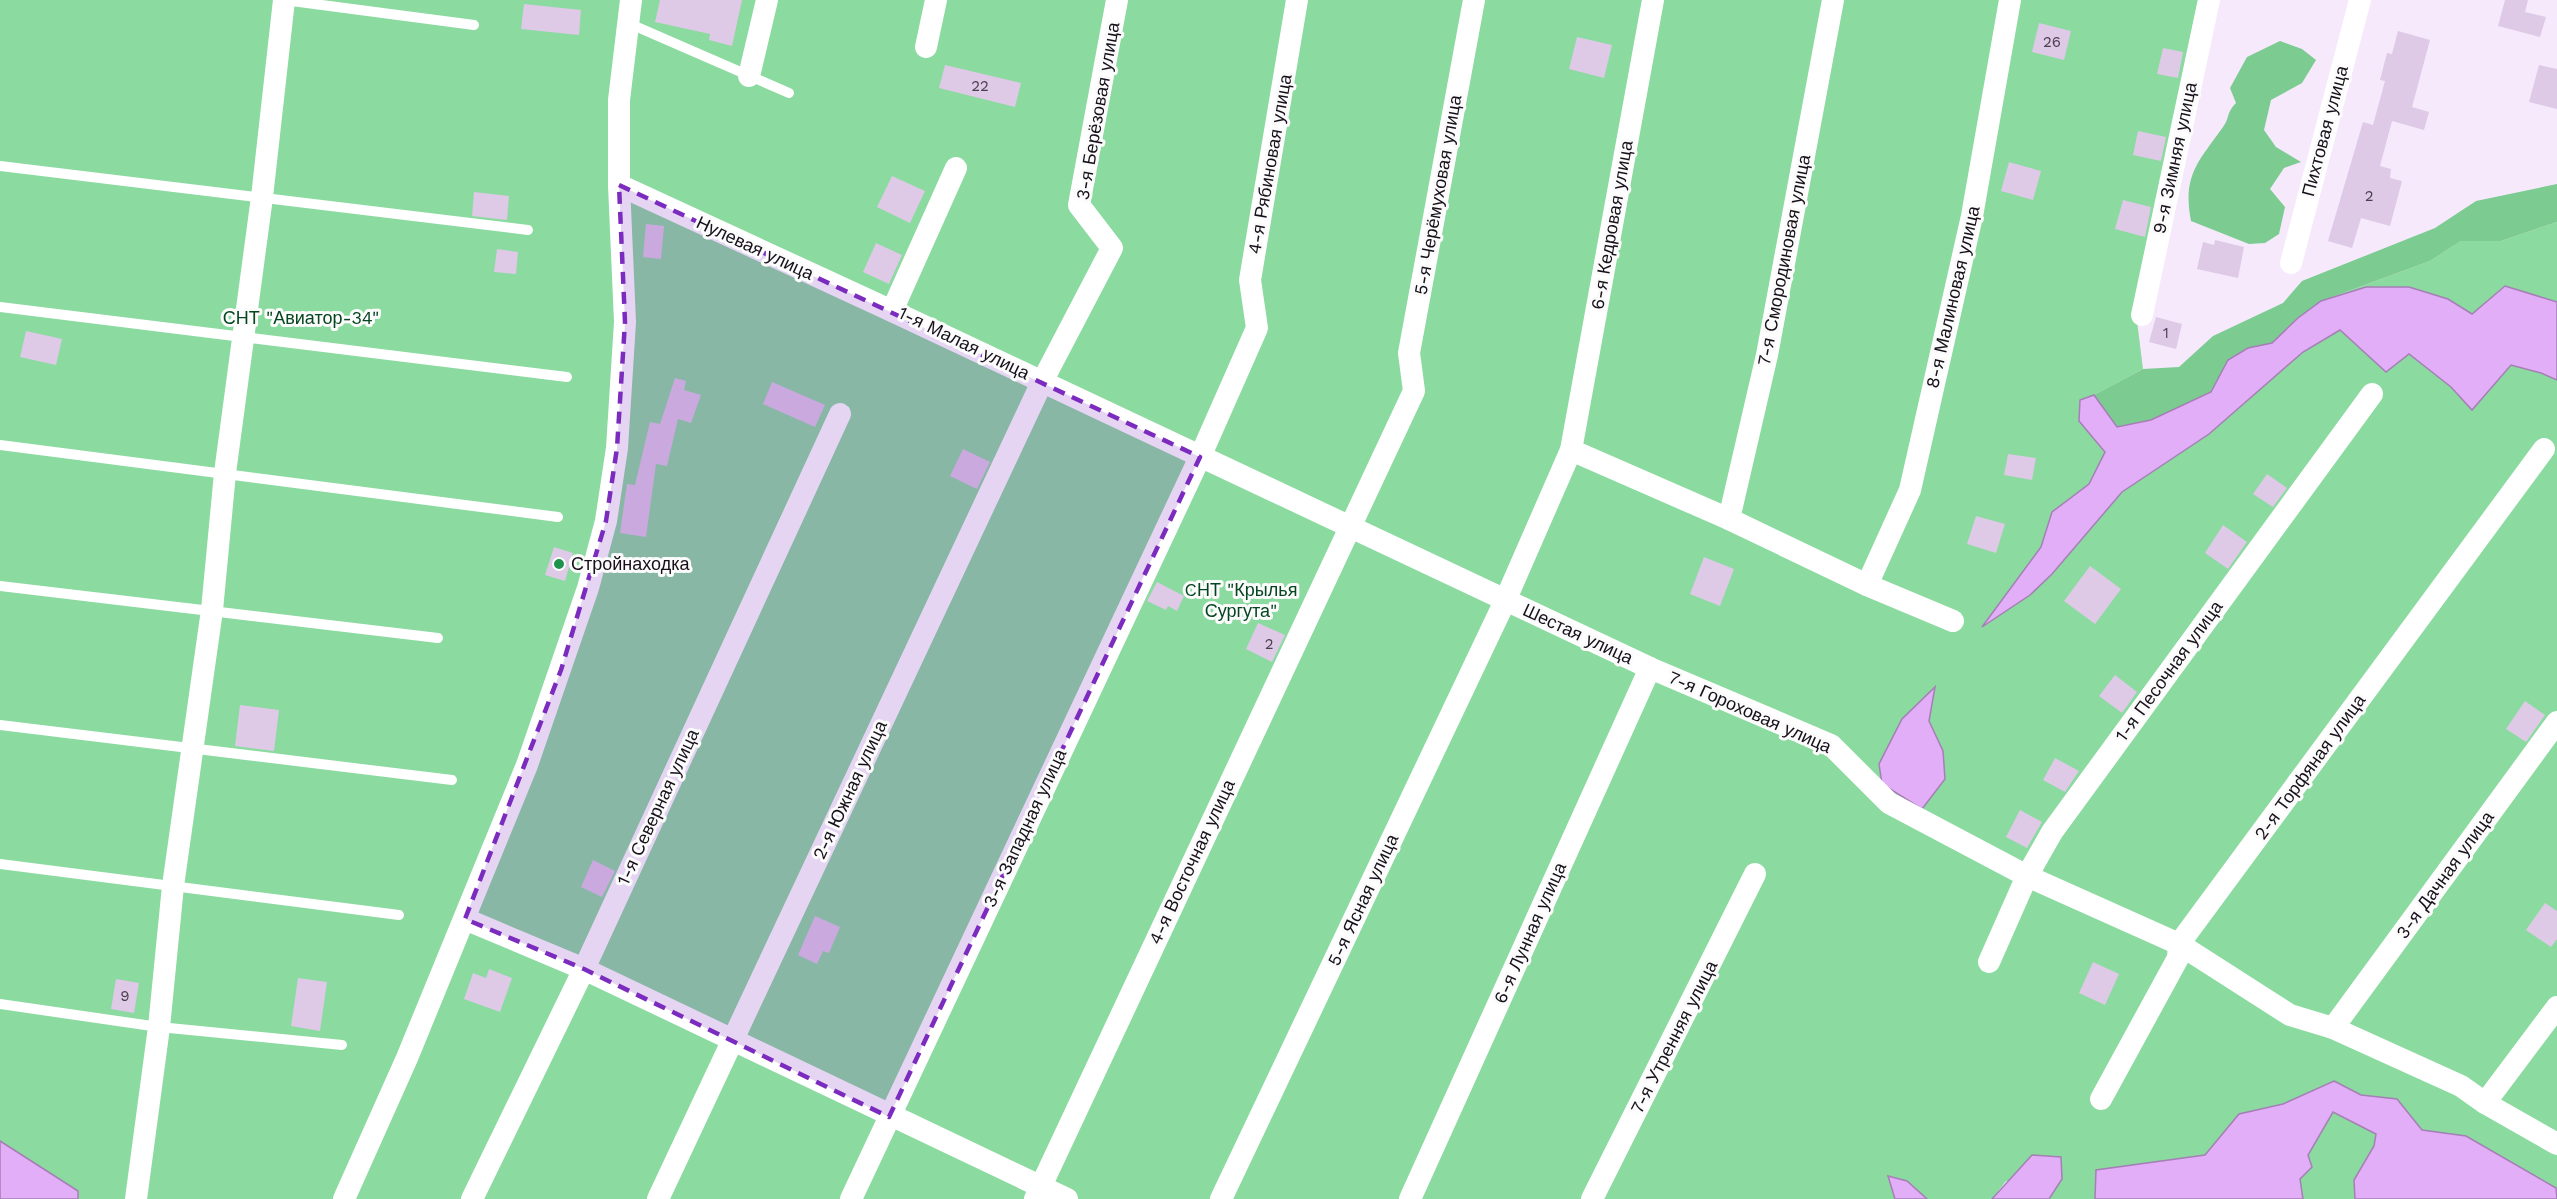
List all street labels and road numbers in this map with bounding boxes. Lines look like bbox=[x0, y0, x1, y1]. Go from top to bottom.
street label: 3-я Берёзовая улица bbox=[1072, 19, 1124, 201]
street label: Пихтовая улица bbox=[2297, 62, 2352, 199]
street label: 4-я Рябиновая улица bbox=[1243, 71, 1296, 255]
street label: 9-я Зимняя улица bbox=[2148, 79, 2201, 236]
street label: 5-я Черёмуховая улица bbox=[1410, 92, 1466, 297]
street label: 6-я Кедровая улица bbox=[1586, 138, 1637, 311]
street label: 7-я Смородиновая улица bbox=[1753, 152, 1814, 367]
street label: 8-я Малиновая улица bbox=[1921, 203, 1984, 390]
street label: Нулевая улица bbox=[693, 211, 818, 284]
street label: 1-я Малая улица bbox=[895, 302, 1034, 384]
street label: 1-я Песочная улица bbox=[2111, 596, 2227, 745]
street label: Шестая улица bbox=[1520, 599, 1637, 669]
street label: 7-я Гороховая улица bbox=[1665, 666, 1836, 757]
street label: 2-я Торфяная улица bbox=[2250, 689, 2370, 843]
street label: 2-я Южная улица bbox=[808, 716, 891, 863]
street label: 1-я Северная улица bbox=[612, 725, 703, 888]
street label: 3-я Западная улица bbox=[979, 745, 1071, 910]
street label: 4-я Восточная улица bbox=[1144, 775, 1239, 948]
street label: 3-я Дачная улица bbox=[2391, 806, 2498, 942]
street label: 5-я Ясная улица bbox=[1323, 830, 1403, 969]
street label: 6-я Лунная улица bbox=[1489, 858, 1571, 1007]
street label: 7-я Утренняя улица bbox=[1626, 956, 1722, 1117]

